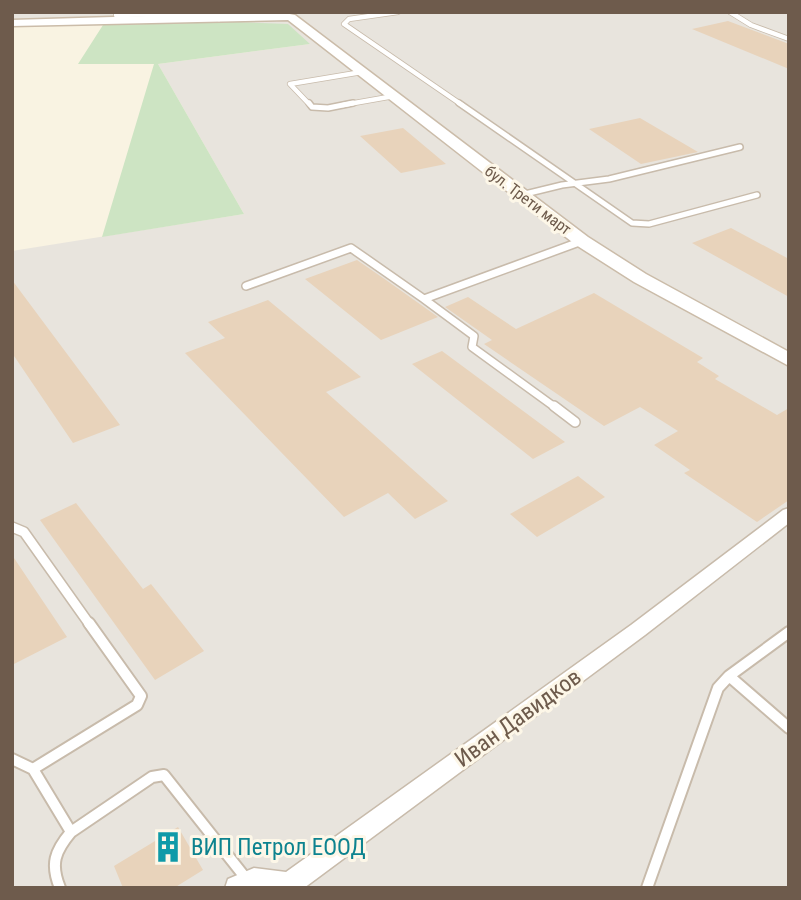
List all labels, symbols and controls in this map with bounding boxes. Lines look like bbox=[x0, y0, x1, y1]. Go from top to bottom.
street label: бул. Трети март bbox=[481, 161, 575, 239]
street label: Иван Давидков bbox=[450, 663, 586, 773]
building icon: ВИП Петрол ЕООД bbox=[151, 830, 185, 864]
place label: ВИП Петрол ЕООД bbox=[191, 834, 366, 861]

